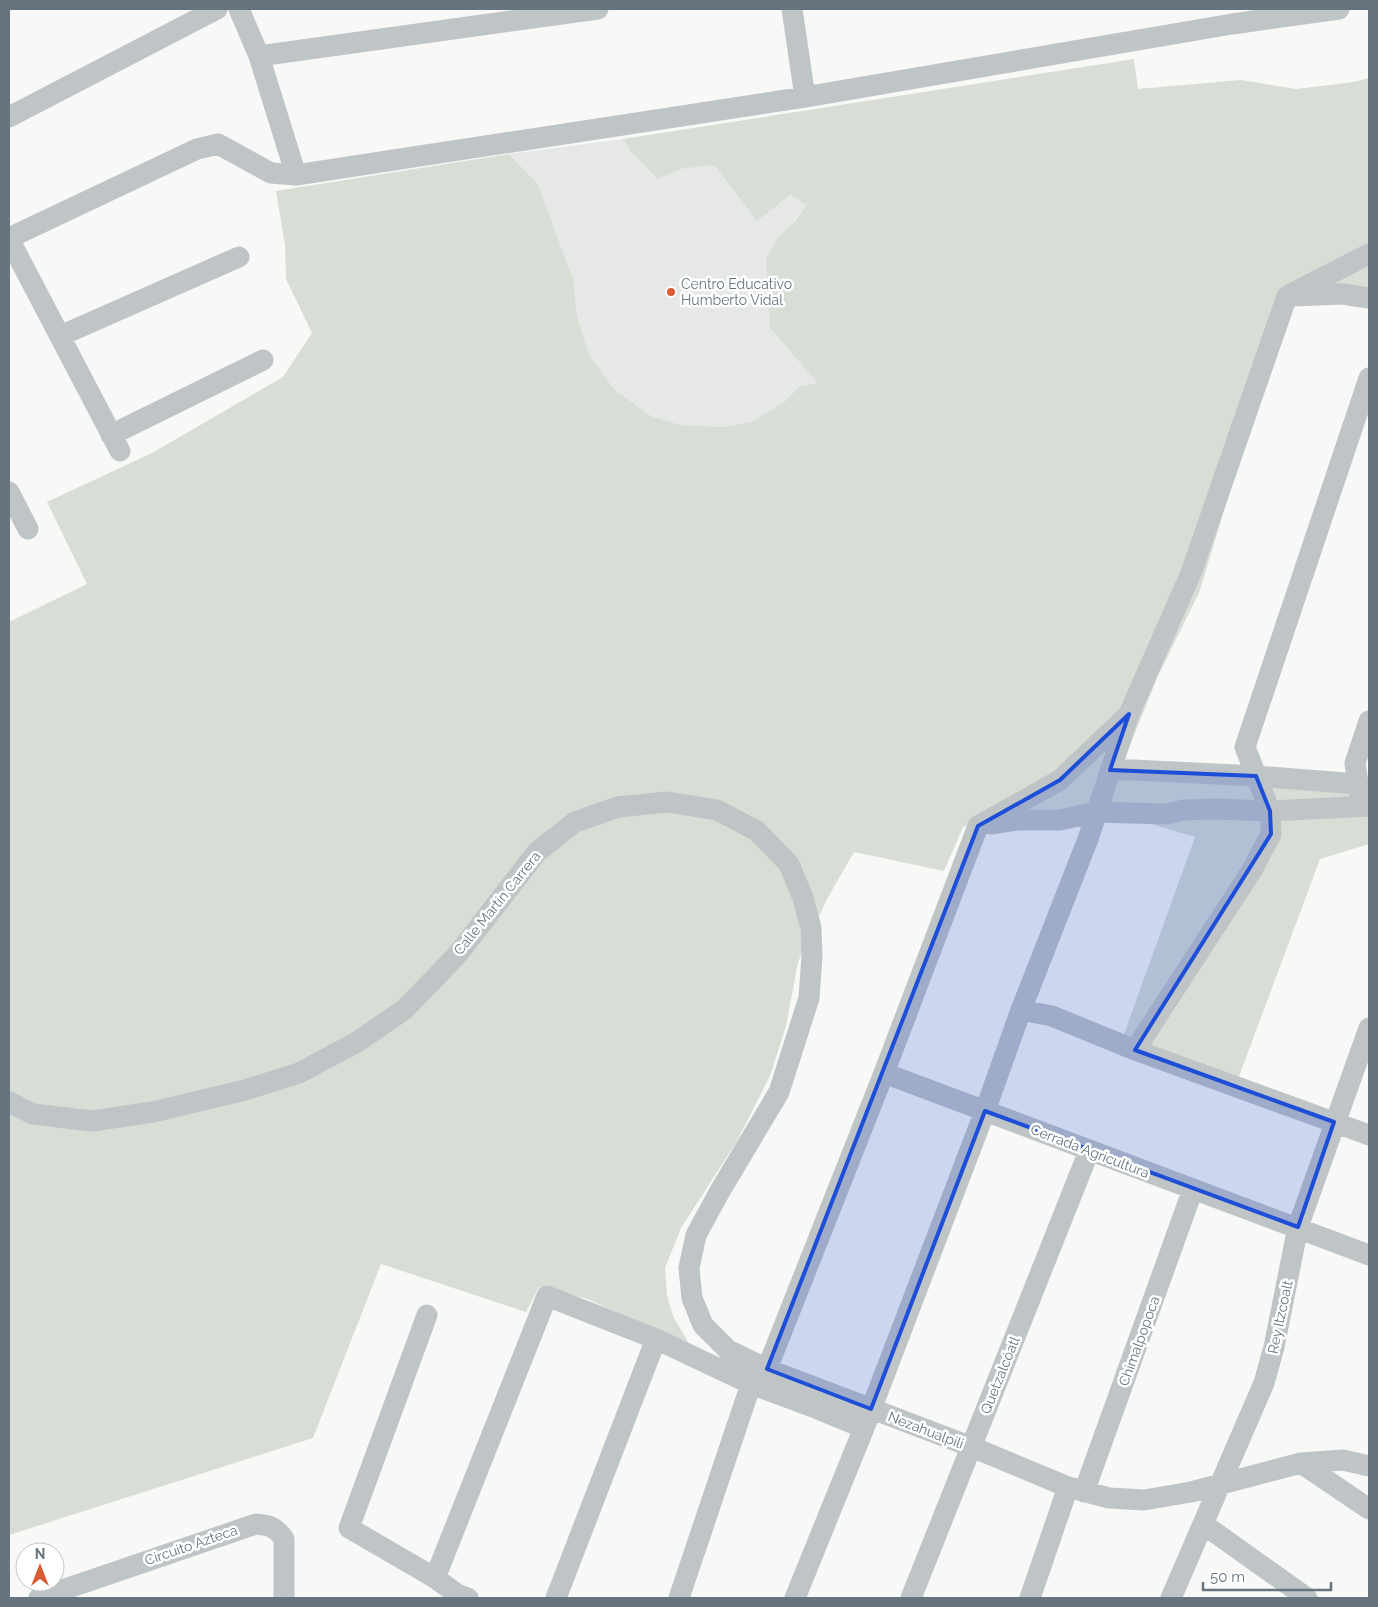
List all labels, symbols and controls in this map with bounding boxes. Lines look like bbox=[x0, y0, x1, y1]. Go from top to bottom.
place label: Centro Educativo Humberto Vidal bbox=[681, 276, 792, 308]
marker: Centro Educativo Humberto Vidal bbox=[665, 286, 677, 298]
street label: Calle Martín Carrera bbox=[450, 848, 544, 958]
street label: Cerrada Agricultura bbox=[1028, 1121, 1152, 1181]
street label: Rey Itzcoalt bbox=[1264, 1279, 1296, 1355]
street label: Chimalpopoca bbox=[1115, 1294, 1163, 1388]
street label: Quetzalcóatl bbox=[977, 1334, 1023, 1416]
street label: Nezahualpili bbox=[886, 1408, 966, 1452]
street label: Circuito Azteca bbox=[143, 1522, 239, 1568]
north arrow bbox=[15, 1542, 65, 1592]
text: N bbox=[35, 1546, 45, 1562]
scale bar bbox=[1203, 1560, 1330, 1592]
text: 50 m bbox=[1210, 1568, 1245, 1586]

